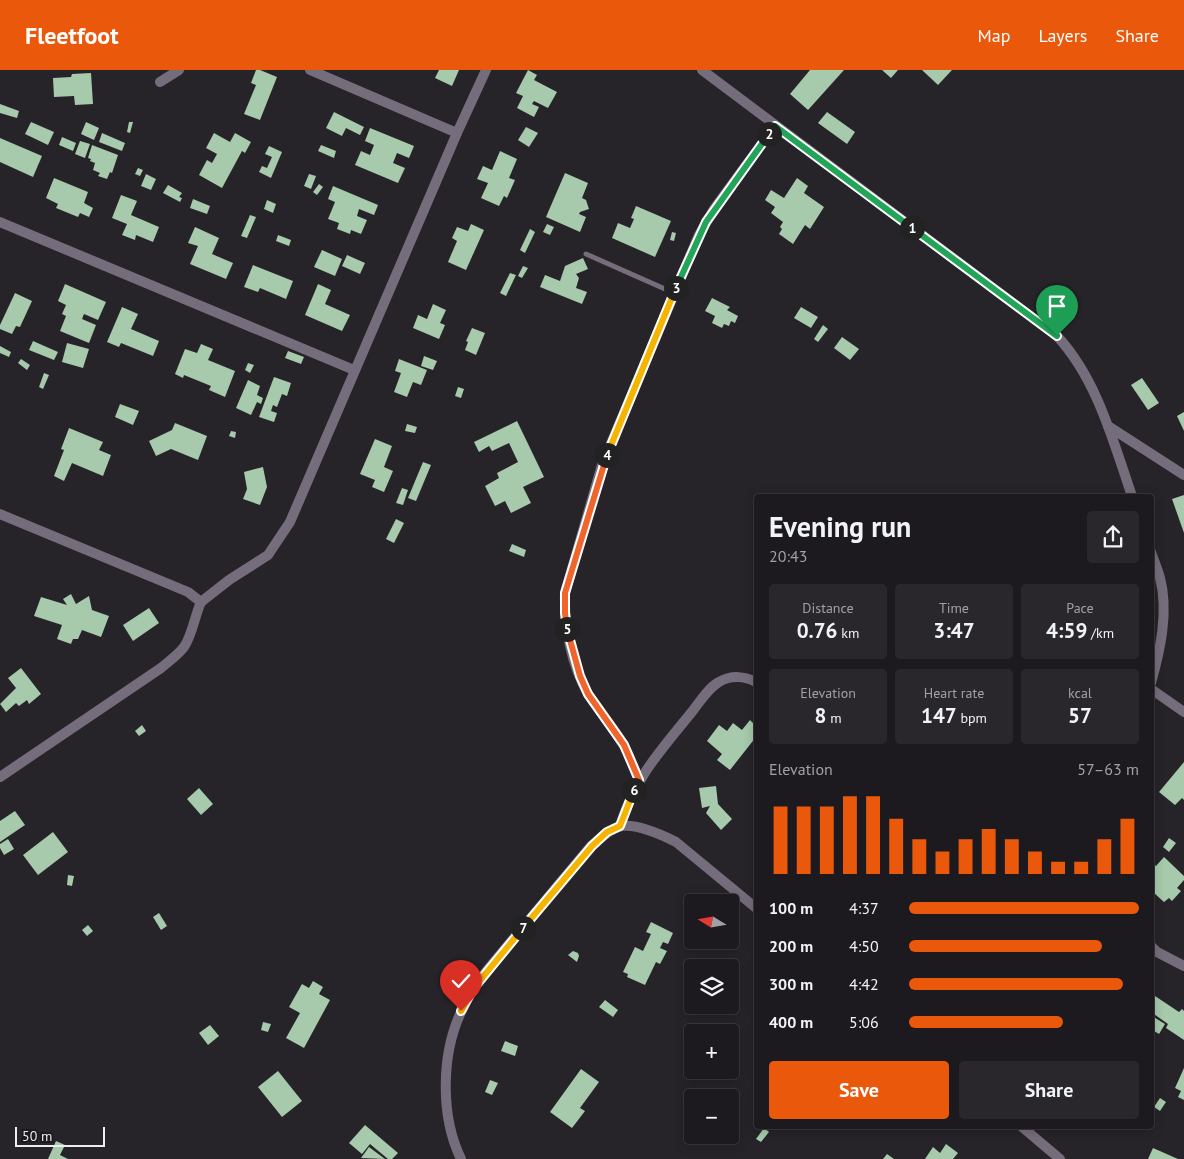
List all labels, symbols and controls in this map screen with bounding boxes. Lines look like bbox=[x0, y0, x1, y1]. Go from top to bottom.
text: Fleetfoot bbox=[25, 20, 119, 51]
text: Map bbox=[978, 24, 1010, 47]
text: Layers bbox=[1038, 24, 1087, 47]
text: Share bbox=[1115, 24, 1159, 47]
pin: 2 bbox=[756, 122, 782, 146]
text: 2 bbox=[766, 125, 773, 143]
pin: 1 bbox=[900, 216, 924, 240]
text: 1 bbox=[909, 219, 916, 237]
pin: 3 bbox=[664, 276, 688, 300]
text: 3 bbox=[673, 279, 680, 297]
pin bbox=[1036, 285, 1078, 336]
icon: arrive bbox=[1043, 292, 1071, 320]
pin: 4 bbox=[594, 442, 620, 468]
text: 4 bbox=[604, 446, 611, 464]
text: Evening run bbox=[769, 508, 911, 545]
button: share bbox=[1087, 511, 1139, 563]
text: 20:43 bbox=[769, 546, 807, 566]
text: Distance bbox=[802, 599, 854, 617]
text: Time bbox=[939, 599, 969, 617]
text: Pace bbox=[1066, 599, 1094, 617]
pin: 5 bbox=[554, 616, 580, 642]
text: 0.76 bbox=[797, 617, 838, 644]
text: 3:47 bbox=[933, 617, 975, 644]
text: 4:59 bbox=[1046, 617, 1087, 644]
text: 5 bbox=[564, 620, 571, 638]
text: km bbox=[838, 624, 859, 642]
text: /km bbox=[1087, 624, 1114, 642]
text: Elevation bbox=[800, 684, 856, 702]
text: Heart rate bbox=[924, 684, 984, 702]
text: kcal bbox=[1068, 684, 1092, 702]
text: 8 bbox=[814, 702, 826, 729]
text: 147 bbox=[921, 702, 957, 729]
text: 57 bbox=[1068, 702, 1092, 729]
text: m bbox=[826, 709, 842, 727]
text: bpm bbox=[957, 709, 987, 727]
text: Elevation bbox=[769, 759, 833, 779]
text: 57–63 m bbox=[1077, 759, 1139, 779]
pin: 6 bbox=[622, 778, 646, 802]
text: 6 bbox=[631, 781, 638, 799]
north arrow bbox=[684, 894, 739, 949]
map controls bbox=[684, 894, 739, 1144]
text: 100 m bbox=[769, 898, 813, 918]
text: 4:37 bbox=[849, 898, 879, 918]
pin: 7 bbox=[510, 916, 536, 940]
text: 7 bbox=[520, 919, 527, 937]
text: 200 m bbox=[769, 936, 813, 956]
text: 4:50 bbox=[849, 936, 879, 956]
button: layers bbox=[684, 959, 739, 1014]
pin bbox=[440, 960, 482, 1011]
icon: check bbox=[447, 967, 475, 995]
text: 300 m bbox=[769, 974, 813, 994]
text: 4:42 bbox=[849, 974, 879, 994]
text: 400 m bbox=[769, 1012, 813, 1032]
text: 5:06 bbox=[849, 1012, 879, 1032]
button: + bbox=[684, 1024, 739, 1079]
button: Save bbox=[769, 1061, 949, 1119]
button: Share bbox=[959, 1061, 1139, 1119]
button: − bbox=[684, 1089, 739, 1144]
scale bar bbox=[15, 1124, 105, 1147]
text: 50 m bbox=[22, 1127, 52, 1145]

